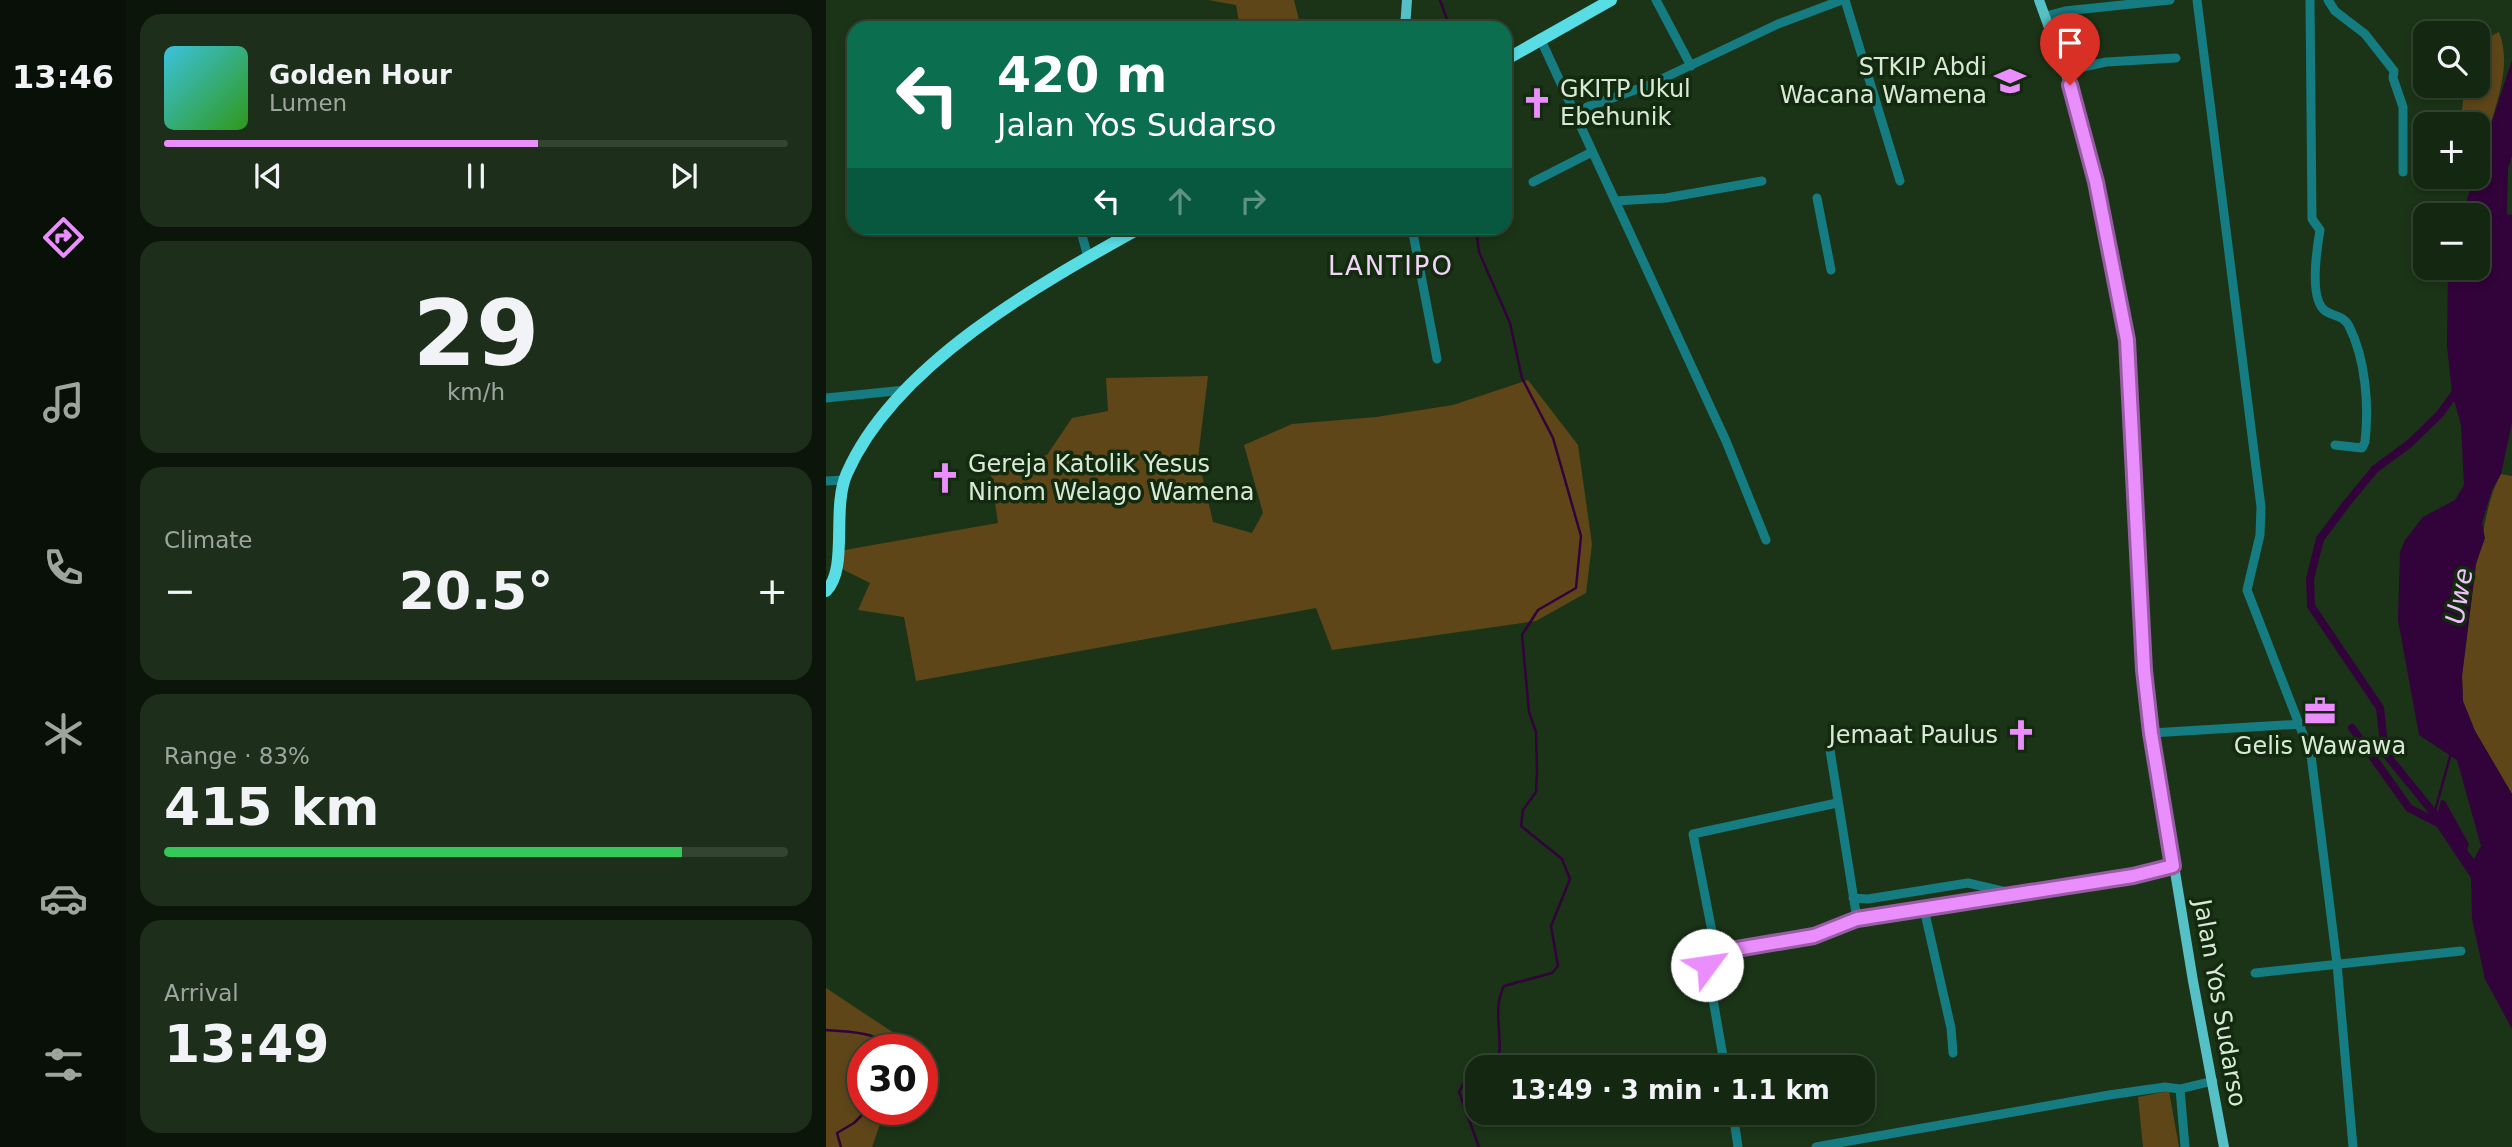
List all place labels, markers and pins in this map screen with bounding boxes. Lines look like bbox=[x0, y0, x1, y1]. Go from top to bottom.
pin bbox=[2040, 13, 2100, 85]
place label: STKIP Abdi Wacana Wamena bbox=[1780, 53, 1987, 109]
school or university icon: STKIP Abdi Wacana Wamena bbox=[1993, 64, 2027, 98]
place label: GKITP Ukul Ebehunik bbox=[1560, 75, 1691, 131]
church icon: GKITP Ukul Ebehunik bbox=[1520, 86, 1554, 120]
place label: Gereja Katolik Yesus Ninom Welago Wamena bbox=[968, 450, 1255, 506]
church icon: Gereja Katolik Yesus Ninom Welago Wamena bbox=[928, 461, 962, 495]
office icon: Gelis Wawawa bbox=[2303, 694, 2337, 728]
church icon: Jemaat Paulus bbox=[2004, 718, 2038, 752]
place label: Jemaat Paulus bbox=[1827, 721, 1998, 749]
place label: Gelis Wawawa bbox=[2234, 732, 2406, 760]

